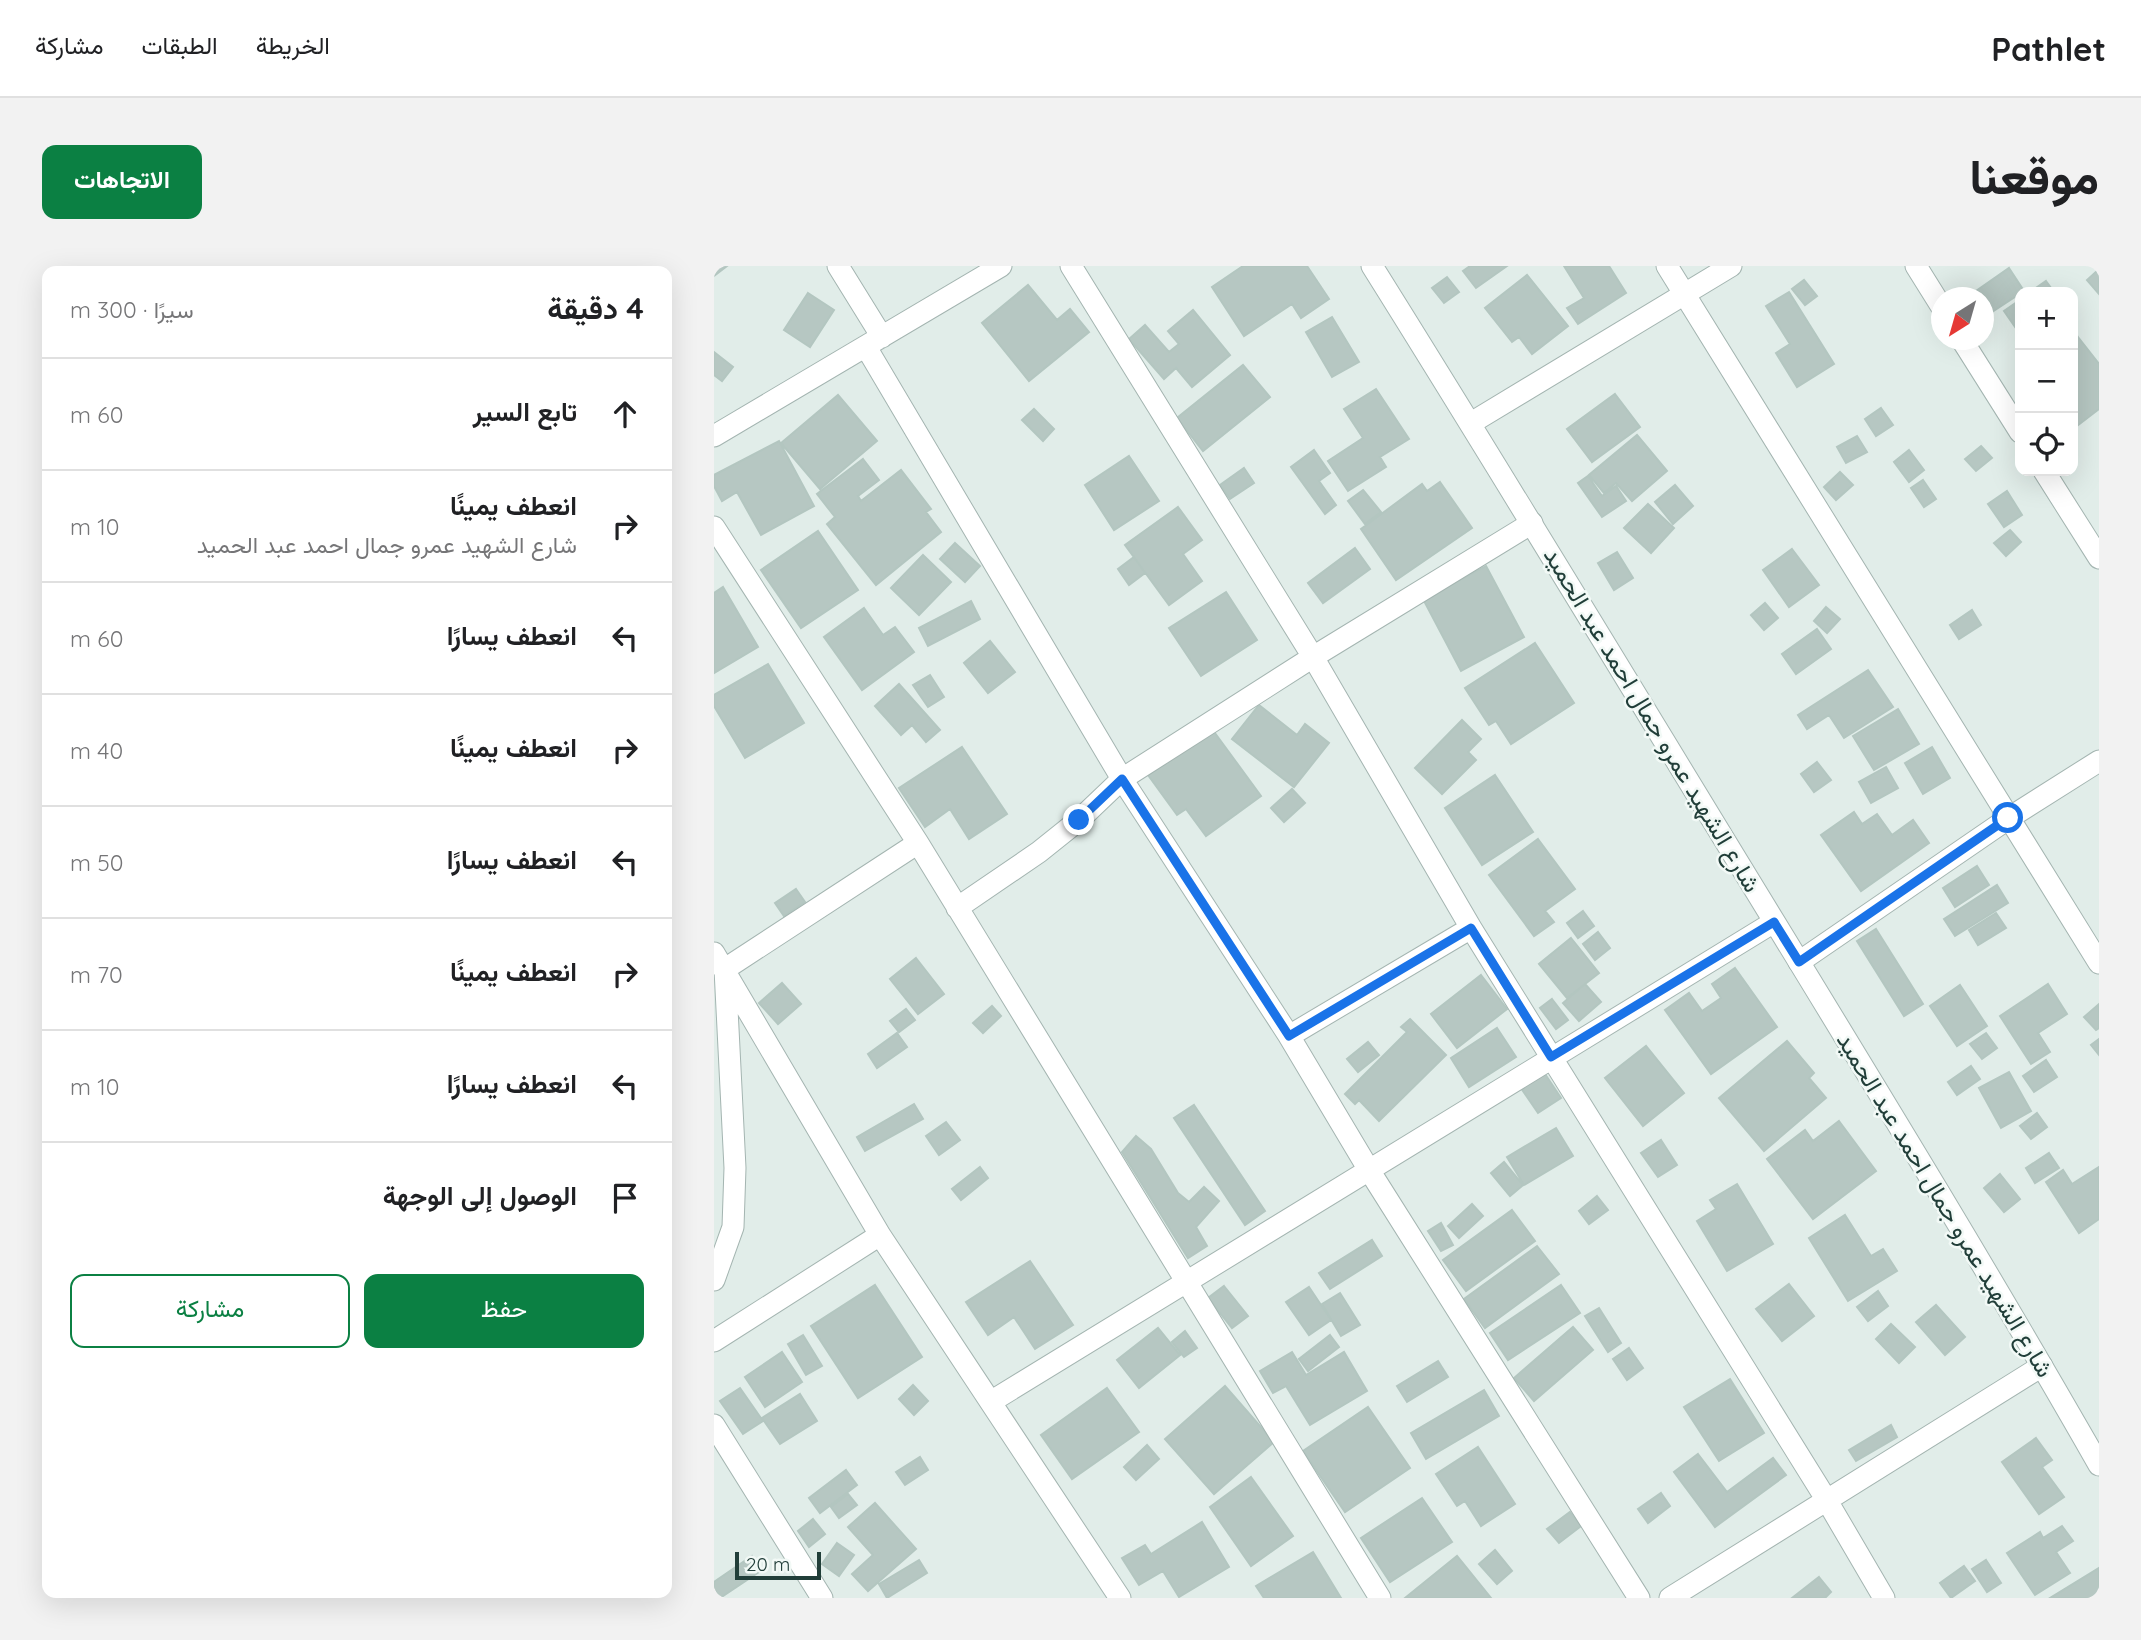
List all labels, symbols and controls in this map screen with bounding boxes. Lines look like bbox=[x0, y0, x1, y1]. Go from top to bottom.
text: Pathlet bbox=[1991, 28, 2106, 69]
text: مشاركة bbox=[35, 30, 103, 60]
text: الطبقات bbox=[141, 30, 218, 60]
text: الخريطة bbox=[256, 30, 330, 60]
button: الاتجاهات bbox=[42, 145, 202, 219]
text: موقعنا bbox=[1969, 145, 2099, 206]
north arrow bbox=[1931, 287, 1994, 350]
map controls bbox=[2015, 287, 2078, 476]
button: + bbox=[2015, 287, 2078, 350]
text: 4 دقيقة bbox=[547, 289, 644, 327]
text: سيرًا · 300 m bbox=[70, 295, 194, 324]
button: − bbox=[2015, 350, 2078, 413]
text: تابع السير bbox=[473, 395, 577, 428]
icon: ahead bbox=[606, 395, 644, 433]
text: 60 m bbox=[70, 400, 123, 429]
button: locate bbox=[2015, 413, 2078, 476]
text: انعطف يمينًا bbox=[450, 489, 577, 522]
icon: right bbox=[606, 507, 644, 545]
text: 10 m bbox=[70, 512, 119, 541]
text: شارع الشهيد عمرو جمال احمد عبد الحميد bbox=[197, 530, 577, 559]
street label: شارع الشهيد عمرو جمال احمد عبد الحميد bbox=[1536, 542, 1768, 898]
text: انعطف يسارًا bbox=[447, 619, 577, 652]
icon: left bbox=[606, 619, 644, 657]
text: 60 m bbox=[70, 624, 123, 653]
text: انعطف يمينًا bbox=[450, 731, 577, 764]
icon: right bbox=[606, 731, 644, 769]
text: 40 m bbox=[70, 736, 123, 765]
route start bbox=[1992, 802, 2023, 833]
route end bbox=[1063, 804, 1094, 835]
text: انعطف يسارًا bbox=[447, 843, 577, 876]
icon: left bbox=[606, 843, 644, 881]
text: 50 m bbox=[70, 848, 124, 877]
text: انعطف يمينًا bbox=[450, 955, 577, 988]
icon: right bbox=[606, 955, 644, 993]
text: 70 m bbox=[70, 960, 123, 989]
street label: شارع الشهيد عمرو جمال احمد عبد الحميد bbox=[1829, 1027, 2061, 1383]
text: انعطف يسارًا bbox=[447, 1067, 577, 1100]
icon: left bbox=[606, 1067, 644, 1105]
text: 10 m bbox=[70, 1072, 119, 1101]
text: الوصول إلى الوجهة bbox=[383, 1179, 577, 1212]
icon: arrive bbox=[606, 1179, 644, 1217]
button: مشاركة bbox=[70, 1274, 350, 1348]
button: حفظ bbox=[364, 1274, 644, 1348]
scale bar bbox=[735, 1549, 821, 1581]
text: 20 m bbox=[746, 1552, 790, 1576]

